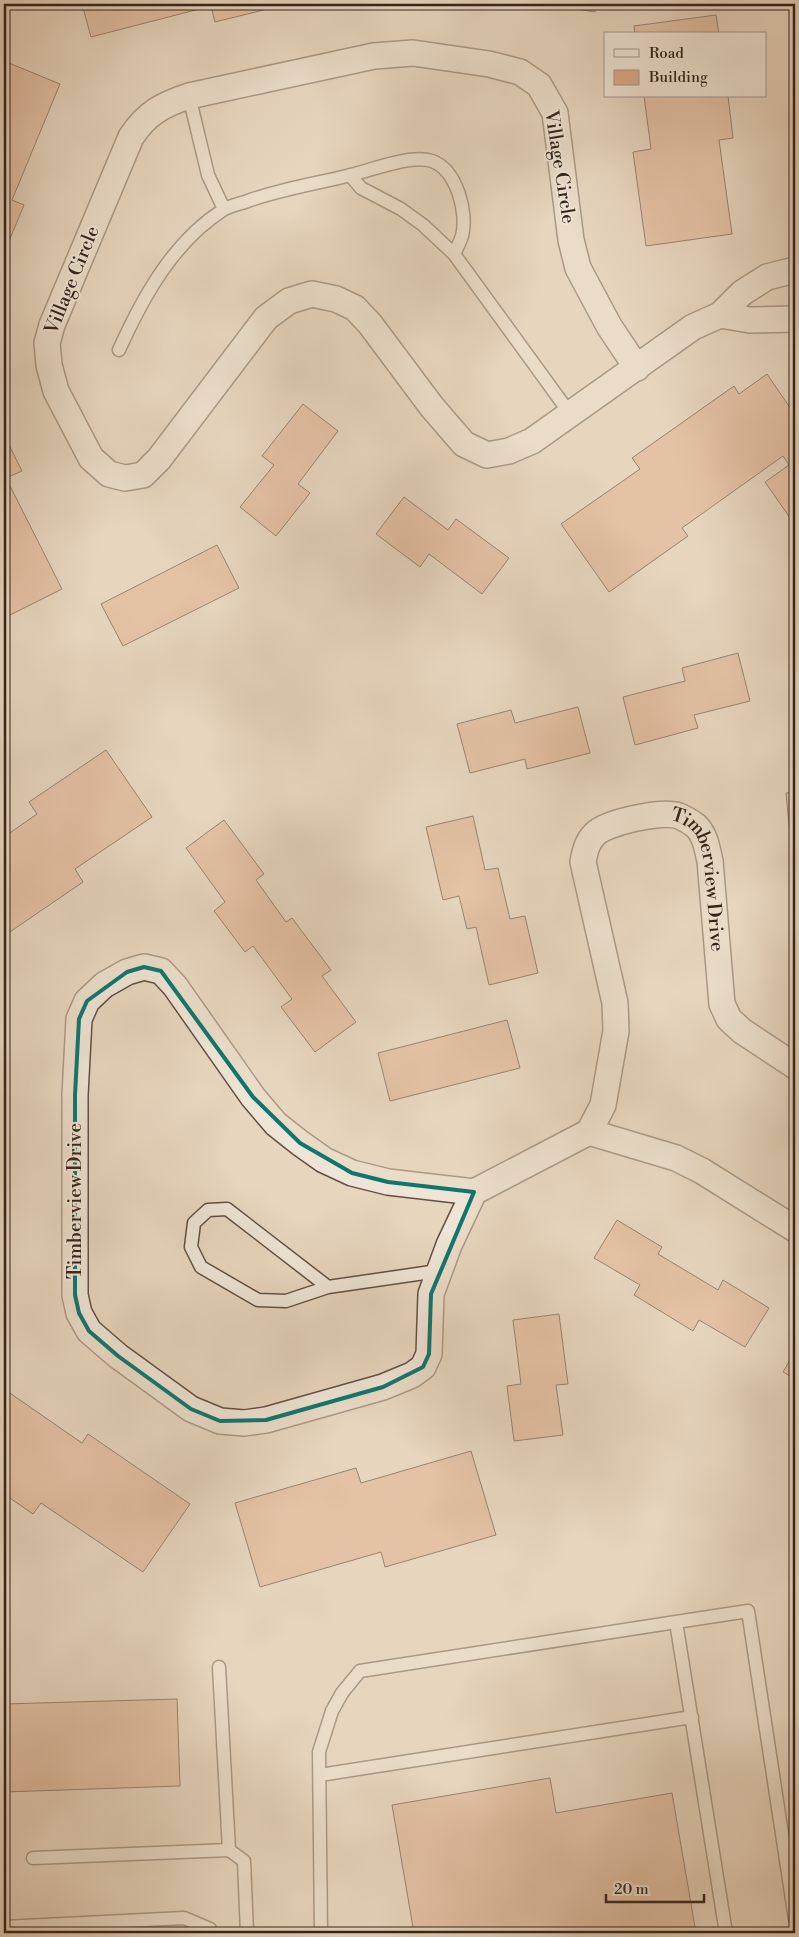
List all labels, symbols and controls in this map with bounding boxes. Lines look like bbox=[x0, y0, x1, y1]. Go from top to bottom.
legend bbox=[604, 32, 766, 98]
text: Road bbox=[649, 44, 684, 63]
text: Building bbox=[648, 68, 708, 87]
street label: Village Circle bbox=[539, 107, 581, 226]
street label: Village Circle bbox=[39, 222, 105, 339]
street label: Timberview Drive bbox=[668, 802, 730, 952]
street label: Timberview Drive bbox=[63, 1123, 87, 1279]
scale bar bbox=[606, 1872, 704, 1904]
text: 20 m bbox=[614, 1880, 649, 1899]

